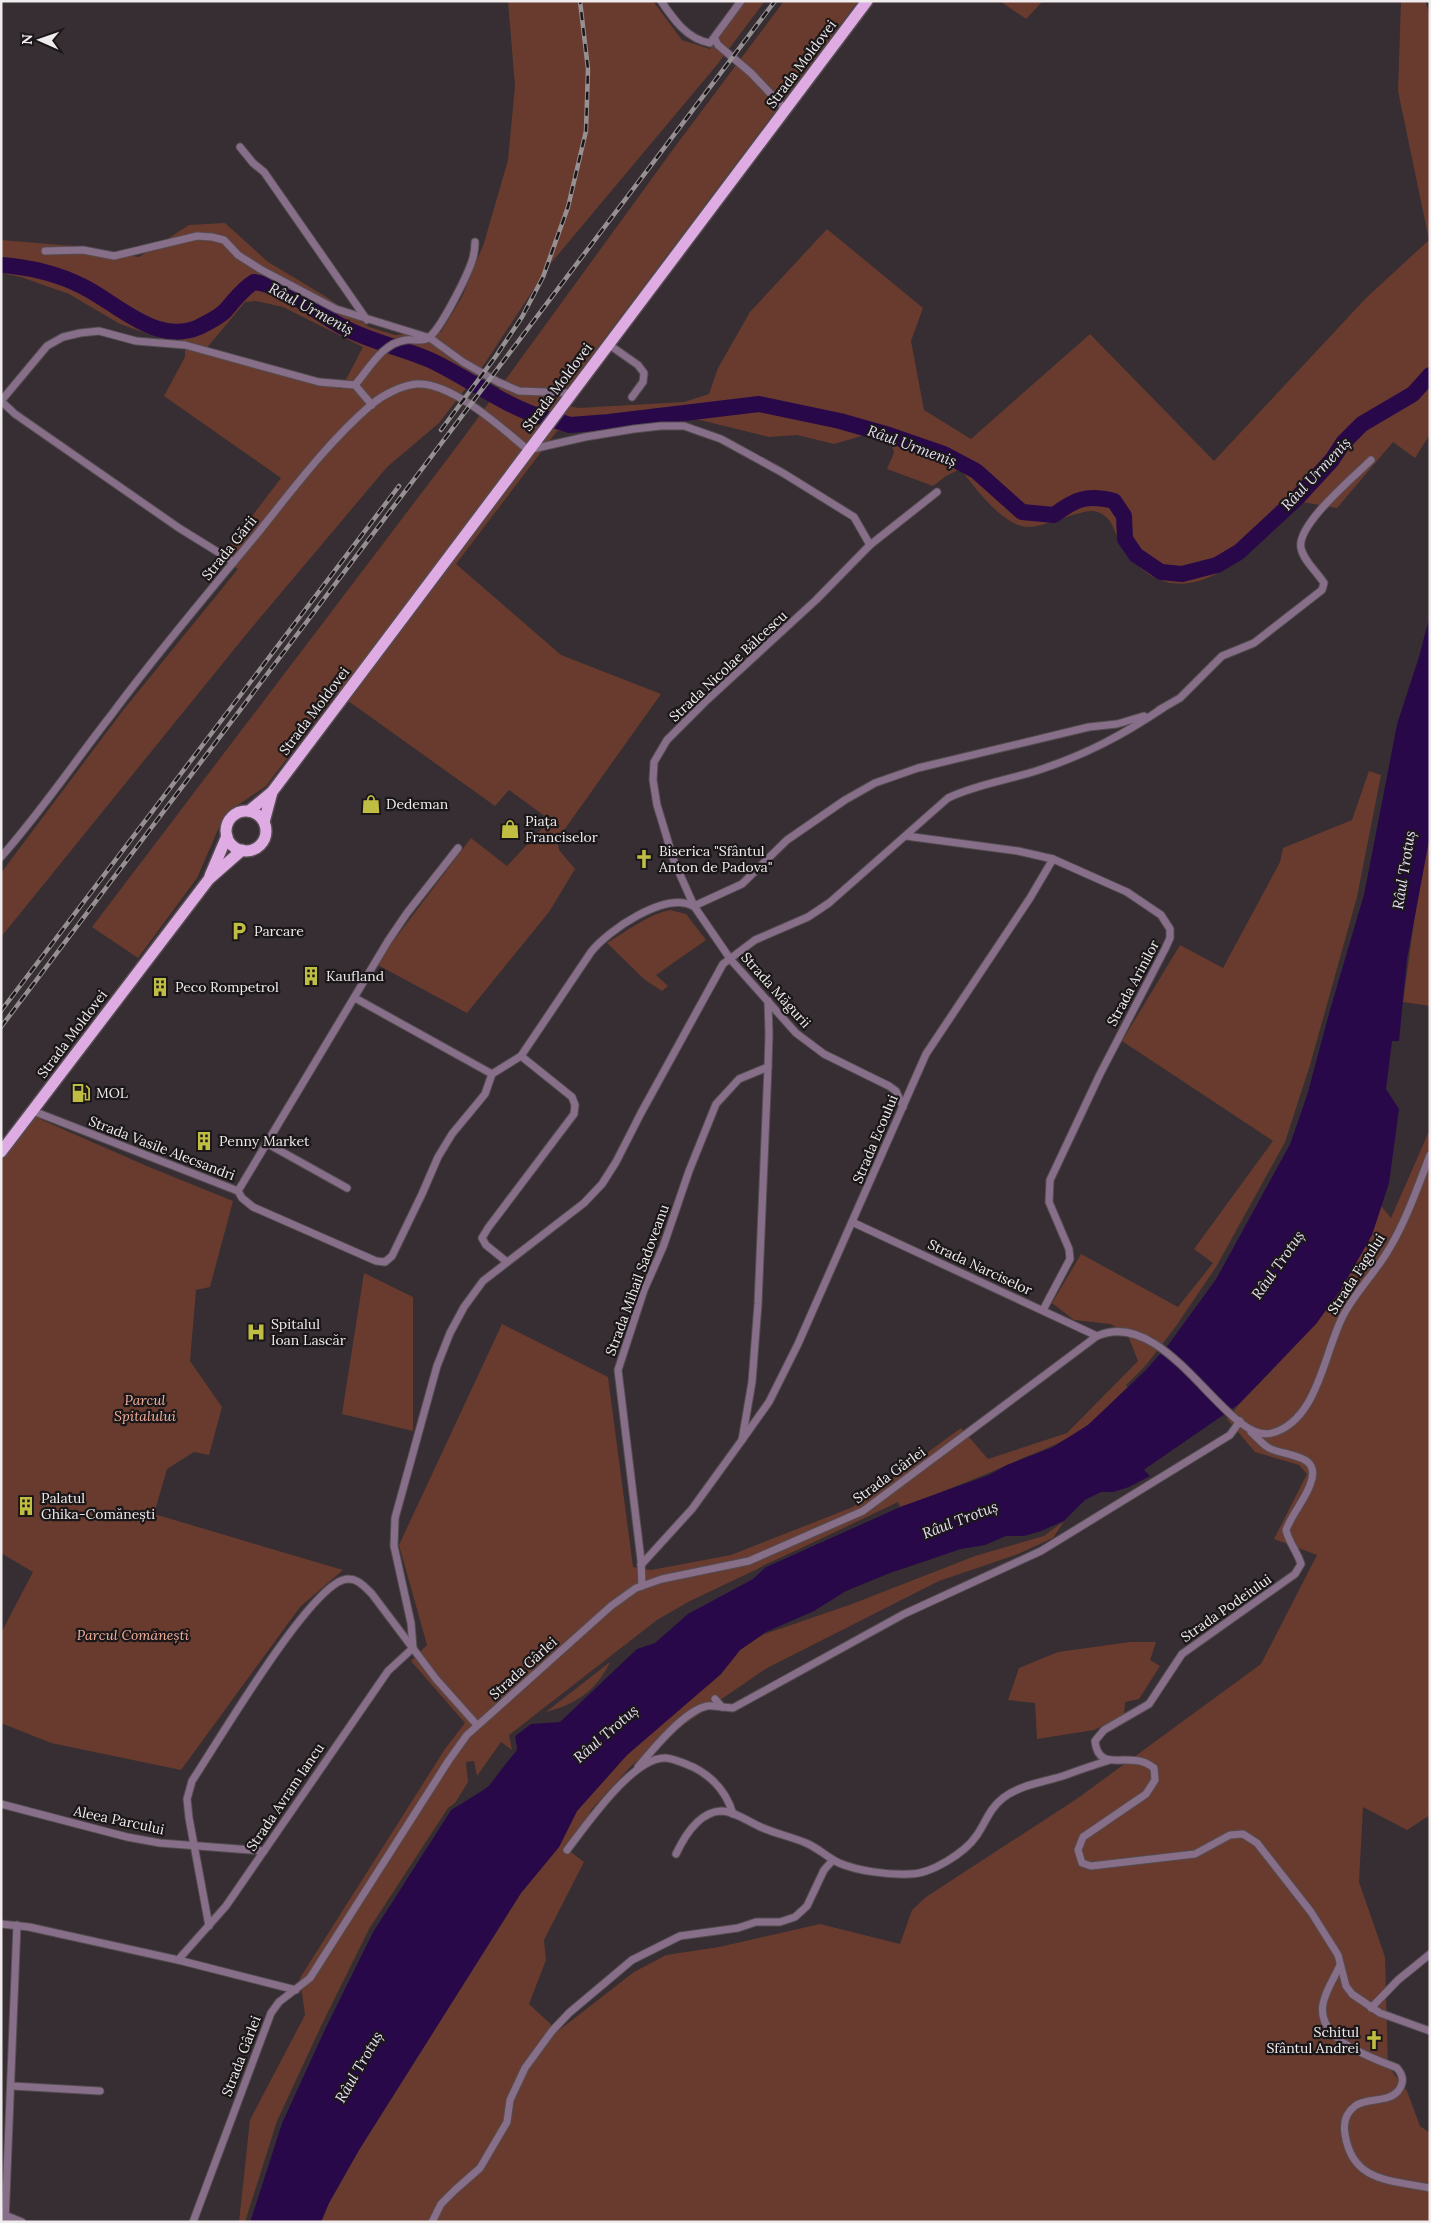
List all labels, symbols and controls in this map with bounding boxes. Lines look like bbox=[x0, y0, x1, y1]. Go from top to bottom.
north arrow bbox=[15, 15, 65, 65]
street label: Strada Moldovei bbox=[762, 16, 840, 112]
text: N bbox=[18, 34, 36, 45]
water label: Râul Urmeniș bbox=[266, 278, 357, 339]
street label: Strada Moldovei bbox=[518, 339, 596, 435]
water label: Râul Urmeniș bbox=[865, 421, 959, 470]
water label: Râul Urmeniș bbox=[1277, 433, 1354, 514]
street label: Strada Gării bbox=[198, 512, 260, 584]
street label: Strada Nicolae Bălcescu bbox=[665, 606, 791, 726]
street label: Strada Moldovei bbox=[275, 663, 353, 759]
shop icon: Dedeman bbox=[360, 793, 382, 815]
place label: Dedeman bbox=[386, 795, 449, 813]
place label: Piața Franciselor bbox=[525, 812, 598, 846]
shop icon: Piața Franciselor bbox=[499, 818, 521, 840]
water label: Râul Trotuș bbox=[1388, 829, 1419, 911]
place label: Biserica "Sfântul Anton de Padova" bbox=[658, 842, 773, 876]
church icon: Biserica "Sfântul Anton de Padova" bbox=[633, 848, 655, 870]
parking icon: Parcare bbox=[228, 920, 250, 942]
place label: Parcare bbox=[254, 922, 304, 940]
street label: Strada Arinilor bbox=[1103, 937, 1163, 1029]
street label: Strada Măgurii bbox=[737, 948, 815, 1032]
building icon: Kaufland bbox=[300, 965, 322, 987]
place label: Kaufland bbox=[326, 967, 384, 985]
building icon: Peco Rompetrol bbox=[149, 976, 171, 998]
place label: Peco Rompetrol bbox=[175, 978, 279, 996]
street label: Strada Moldovei bbox=[33, 986, 111, 1082]
fuel station icon: MOL bbox=[70, 1082, 92, 1104]
place label: MOL bbox=[96, 1084, 128, 1102]
street label: Strada Ecoului bbox=[848, 1092, 902, 1186]
street label: Strada Vasile Alecsandri bbox=[86, 1112, 238, 1184]
building icon: Penny Market bbox=[193, 1130, 215, 1152]
place label: Penny Market bbox=[219, 1132, 310, 1150]
street label: Strada Mihail Sadoveanu bbox=[601, 1202, 673, 1358]
water label: Râul Trotuș bbox=[1247, 1227, 1308, 1303]
street label: Strada Fagului bbox=[1323, 1230, 1389, 1318]
street label: Strada Narciselor bbox=[925, 1235, 1035, 1299]
place label: Spitalul Ioan Lascăr bbox=[271, 1315, 346, 1349]
hospital icon: Spitalul Ioan Lascăr bbox=[245, 1321, 267, 1343]
park label: Parcul Spitalului bbox=[114, 1391, 177, 1425]
street label: Strada Gârlei bbox=[849, 1443, 929, 1507]
place label: Palatul Ghika-Comănești bbox=[41, 1489, 155, 1523]
building icon: Palatul Ghika-Comănești bbox=[15, 1495, 37, 1517]
water label: Râul Trotuș bbox=[919, 1496, 1000, 1543]
street label: Strada Podeiului bbox=[1177, 1570, 1275, 1646]
park label: Parcul Comănești bbox=[77, 1626, 190, 1644]
street label: Strada Gârlei bbox=[485, 1633, 561, 1703]
water label: Râul Trotuș bbox=[569, 1700, 642, 1767]
street label: Strada Avram Iancu bbox=[242, 1739, 328, 1855]
street label: Aleea Parcului bbox=[71, 1801, 166, 1838]
street label: Strada Gârlei bbox=[217, 2013, 265, 2099]
place label: Schitul Sfântul Andrei bbox=[1266, 2023, 1359, 2057]
water label: Râul Trotuș bbox=[330, 2028, 387, 2106]
church icon: Schitul Sfântul Andrei bbox=[1363, 2029, 1385, 2051]

